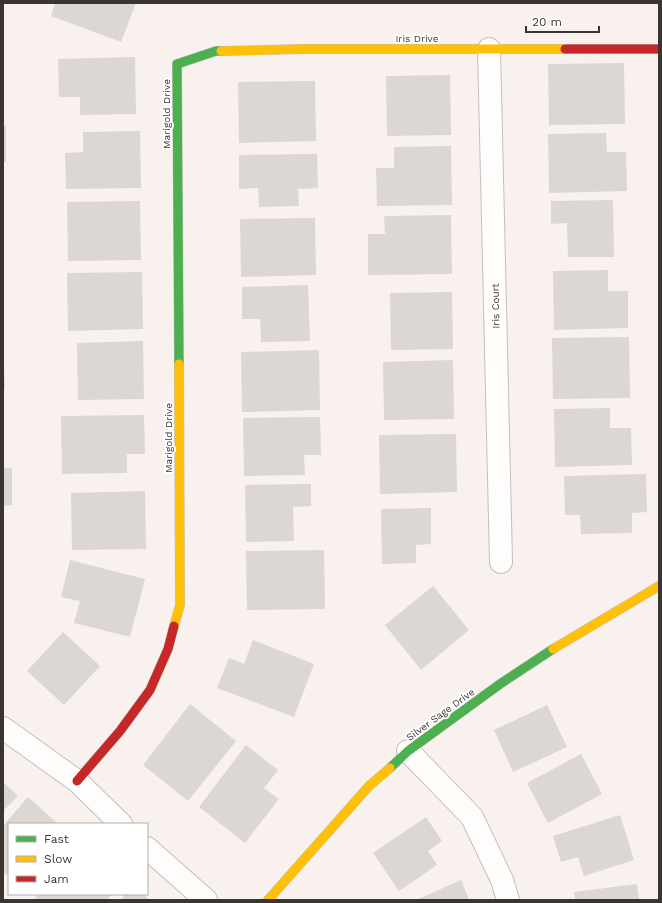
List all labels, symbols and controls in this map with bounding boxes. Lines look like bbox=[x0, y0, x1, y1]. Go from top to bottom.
scale bar bbox=[526, 8, 599, 34]
text: 20 m bbox=[532, 15, 562, 29]
street label: Iris Drive bbox=[395, 33, 439, 44]
street label: Marigold Drive bbox=[161, 79, 172, 149]
street label: Iris Court bbox=[490, 282, 501, 329]
street label: Marigold Drive bbox=[163, 403, 174, 473]
street label: Silver Sage Drive bbox=[404, 686, 477, 743]
legend bbox=[8, 823, 148, 895]
text: Fast bbox=[44, 832, 69, 846]
text: Slow bbox=[44, 852, 72, 866]
text: Jam bbox=[44, 872, 69, 886]

